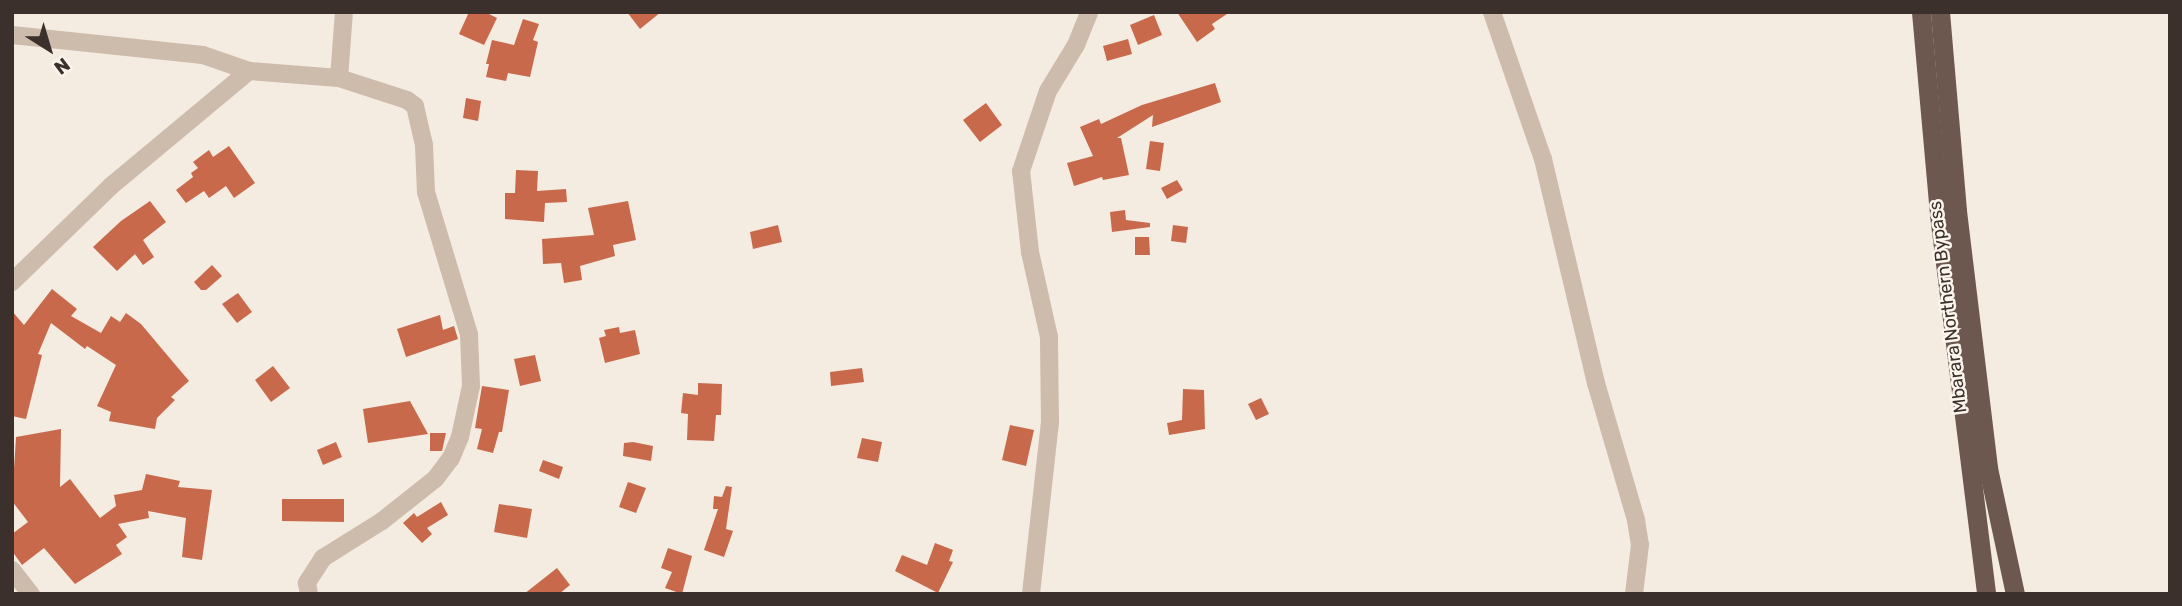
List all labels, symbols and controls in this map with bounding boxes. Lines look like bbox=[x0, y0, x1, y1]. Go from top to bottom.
north arrow bbox=[14, 14, 84, 84]
text: N bbox=[50, 53, 74, 79]
street label: Mbarara Northern Bypass bbox=[1924, 200, 1972, 414]

